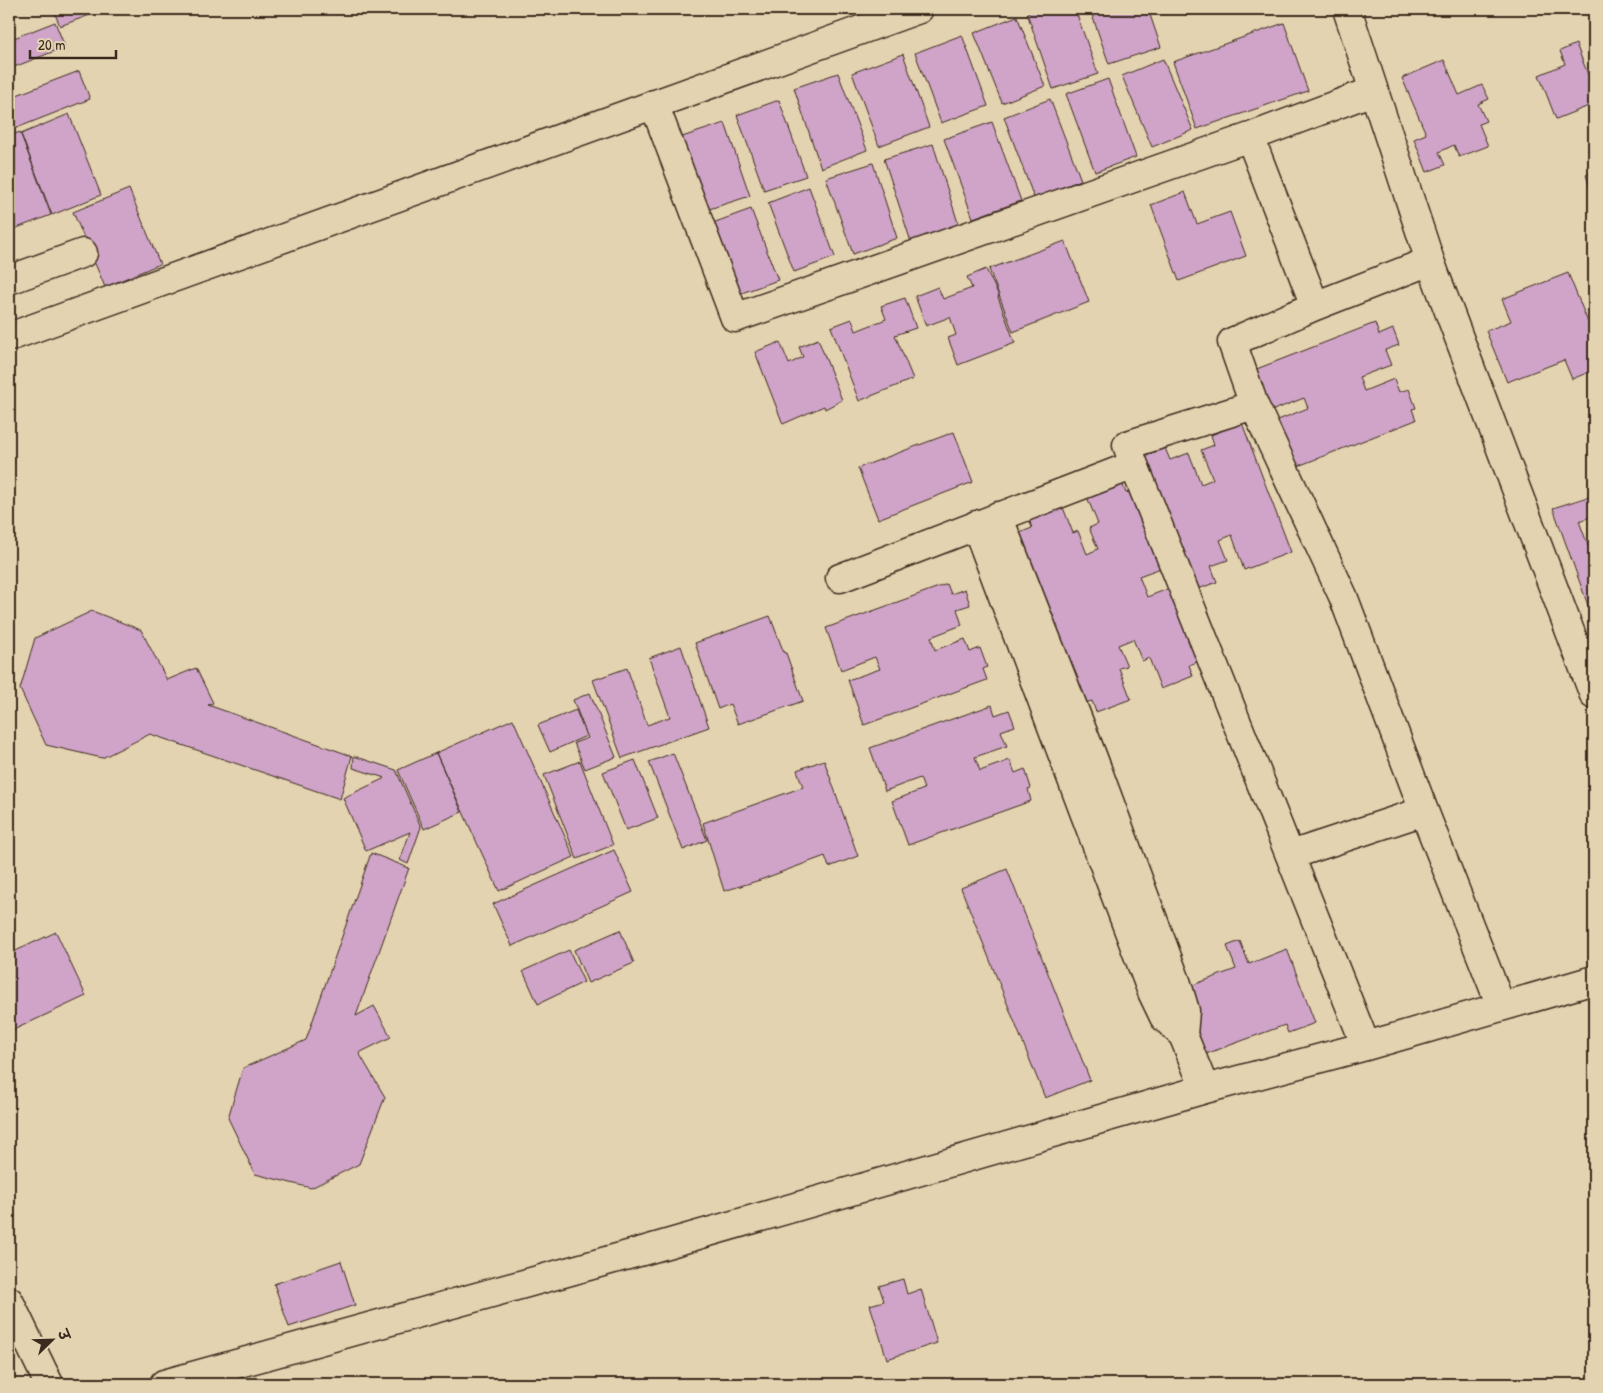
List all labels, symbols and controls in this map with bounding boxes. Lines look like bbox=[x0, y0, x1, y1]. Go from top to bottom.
scale bar bbox=[30, 28, 116, 60]
text: 20 m bbox=[38, 34, 65, 55]
north arrow bbox=[28, 1316, 78, 1366]
text: उ bbox=[53, 1325, 76, 1344]

